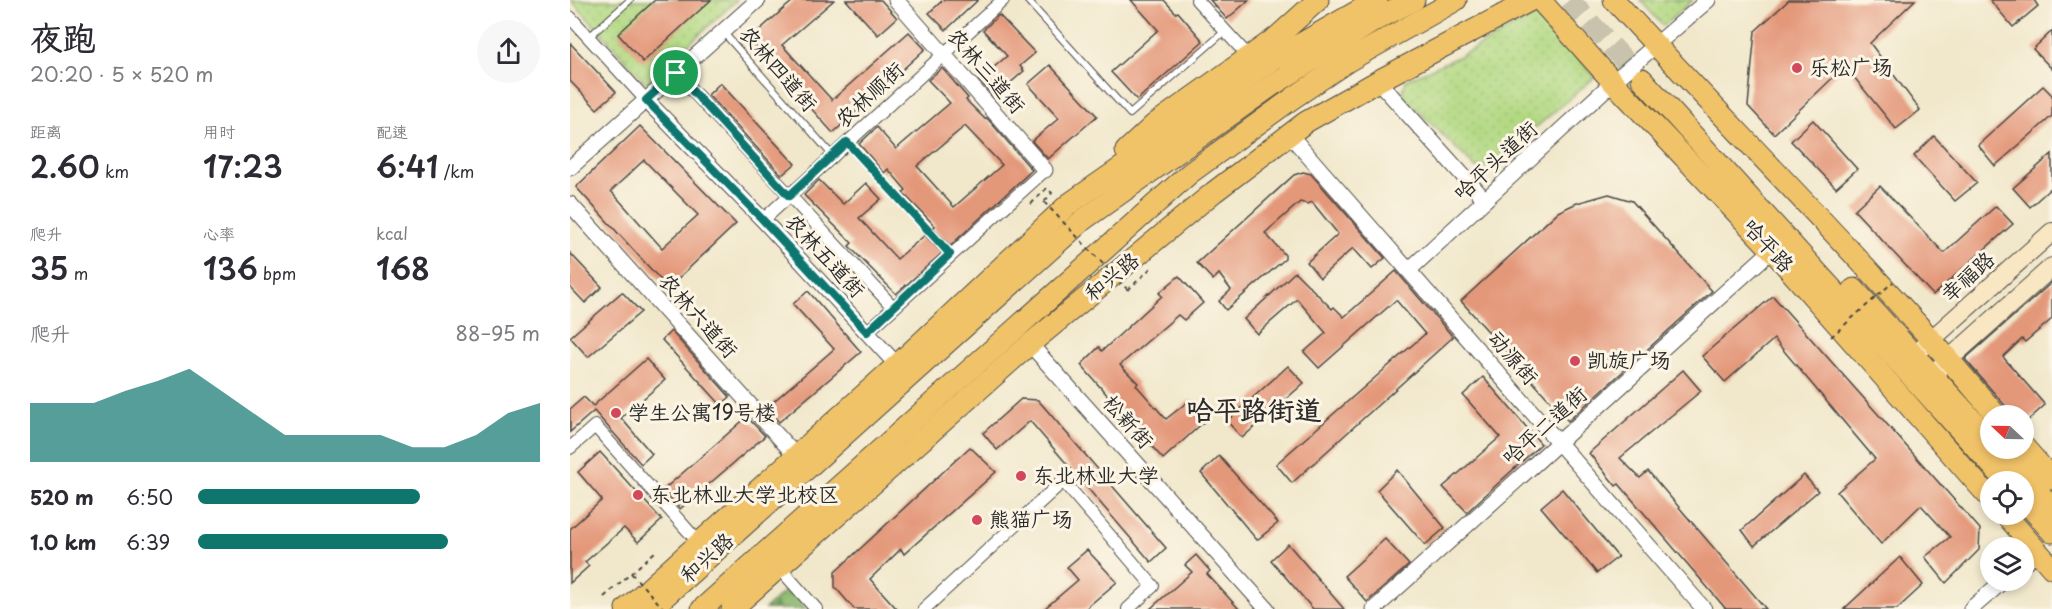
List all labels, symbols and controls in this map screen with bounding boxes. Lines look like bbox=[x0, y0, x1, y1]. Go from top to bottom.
text: 夜跑 bbox=[30, 11, 96, 61]
street label: 农林四道街 bbox=[733, 18, 826, 118]
button: share bbox=[477, 20, 540, 83]
street label: 农林三道街 bbox=[941, 20, 1034, 120]
pin bbox=[650, 47, 701, 98]
place label: 乐松广场 bbox=[1809, 50, 1893, 82]
street label: 农林顺街 bbox=[827, 53, 910, 134]
icon: arrive bbox=[659, 56, 692, 89]
text: 20:20 · 5 × 520 m bbox=[30, 59, 213, 89]
marker: 乐松广场 bbox=[1790, 61, 1804, 75]
street label: 哈平头道街 bbox=[1445, 112, 1544, 207]
text: 距离 bbox=[30, 119, 62, 143]
text: 用时 bbox=[203, 119, 235, 143]
text: 配速 bbox=[376, 119, 408, 143]
text: 2.60 bbox=[30, 143, 100, 188]
text: 17:23 bbox=[203, 143, 283, 188]
text: 6:41 bbox=[376, 143, 438, 188]
text: km bbox=[100, 159, 129, 183]
text: /km bbox=[438, 159, 474, 183]
street label: 农林五道街 bbox=[779, 205, 874, 304]
street label: 哈平路 bbox=[1736, 211, 1803, 279]
text: 爬升 bbox=[30, 221, 62, 245]
text: 心率 bbox=[203, 221, 235, 245]
text: kcal bbox=[376, 221, 408, 245]
street label: 和兴路 bbox=[1076, 243, 1145, 308]
street label: 幸福路 bbox=[1933, 243, 2001, 308]
text: 35 bbox=[30, 245, 69, 290]
text: 136 bbox=[203, 245, 258, 290]
text: 168 bbox=[376, 245, 430, 290]
text: m bbox=[69, 261, 88, 285]
text: bpm bbox=[258, 261, 296, 285]
street label: 农林六道街 bbox=[652, 265, 747, 364]
text: 爬升 bbox=[30, 318, 70, 348]
text: 88–95 m bbox=[456, 318, 540, 348]
street label: 动源街 bbox=[1482, 322, 1547, 391]
place label: 凯旋广场 bbox=[1587, 343, 1671, 375]
marker: 凯旋广场 bbox=[1568, 354, 1582, 368]
street label: 哈平二道街 bbox=[1494, 377, 1593, 472]
street label: 松新街 bbox=[1097, 387, 1162, 455]
district label: 哈平路街道 bbox=[1187, 388, 1322, 429]
place label: 学生公寓19号楼 bbox=[628, 395, 776, 427]
north arrow bbox=[1980, 405, 2034, 459]
map controls bbox=[1980, 405, 2034, 591]
marker: 学生公寓19号楼 bbox=[609, 406, 623, 420]
place label: 东北林业大学 bbox=[1033, 458, 1159, 490]
marker: 东北林业大学 bbox=[1014, 469, 1028, 483]
button: locate bbox=[1980, 471, 2034, 525]
place label: 东北林业大学北校区 bbox=[650, 477, 839, 509]
text: 520 m bbox=[30, 482, 94, 512]
text: 6:50 bbox=[126, 482, 173, 512]
marker: 东北林业大学北校区 bbox=[631, 488, 645, 502]
place label: 熊猫广场 bbox=[989, 502, 1073, 534]
marker: 熊猫广场 bbox=[970, 513, 984, 527]
street label: 和兴路 bbox=[672, 524, 740, 589]
text: 1.0 km bbox=[30, 527, 97, 557]
text: 6:39 bbox=[126, 527, 170, 557]
button: layers bbox=[1980, 537, 2034, 591]

